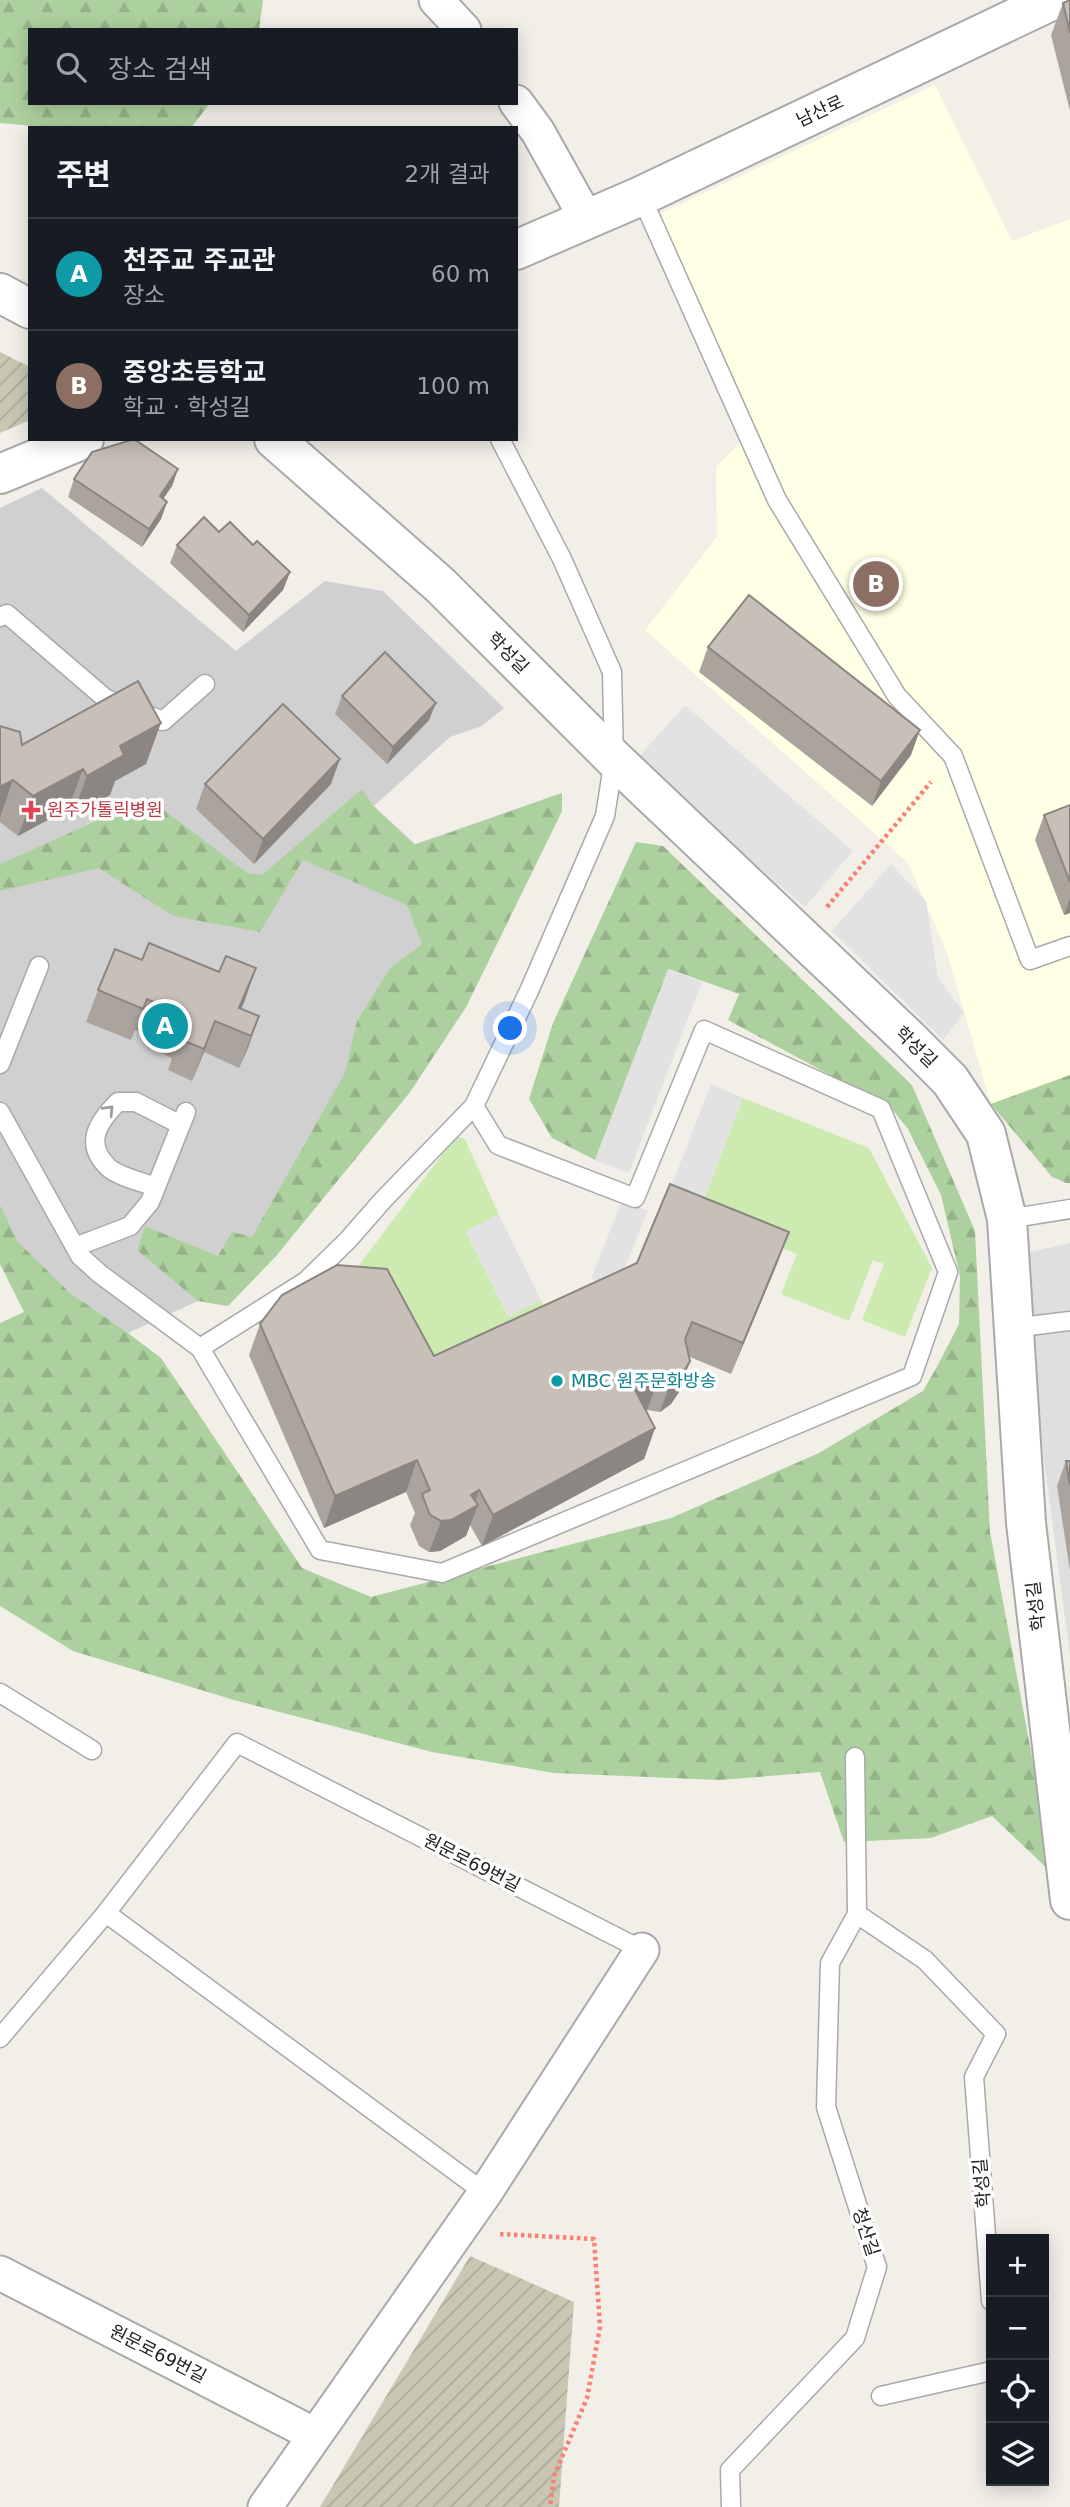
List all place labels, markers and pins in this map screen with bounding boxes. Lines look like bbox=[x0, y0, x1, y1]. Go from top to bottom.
pin: B bbox=[853, 558, 899, 610]
place label: 원주가톨릭병원 bbox=[47, 799, 163, 820]
marker: 원주가톨릭병원 bbox=[21, 800, 41, 820]
pin: A bbox=[142, 1000, 188, 1052]
place label: MBC 원주문화방송 bbox=[571, 1370, 716, 1391]
marker: MBC 원주문화방송 bbox=[549, 1373, 565, 1389]

